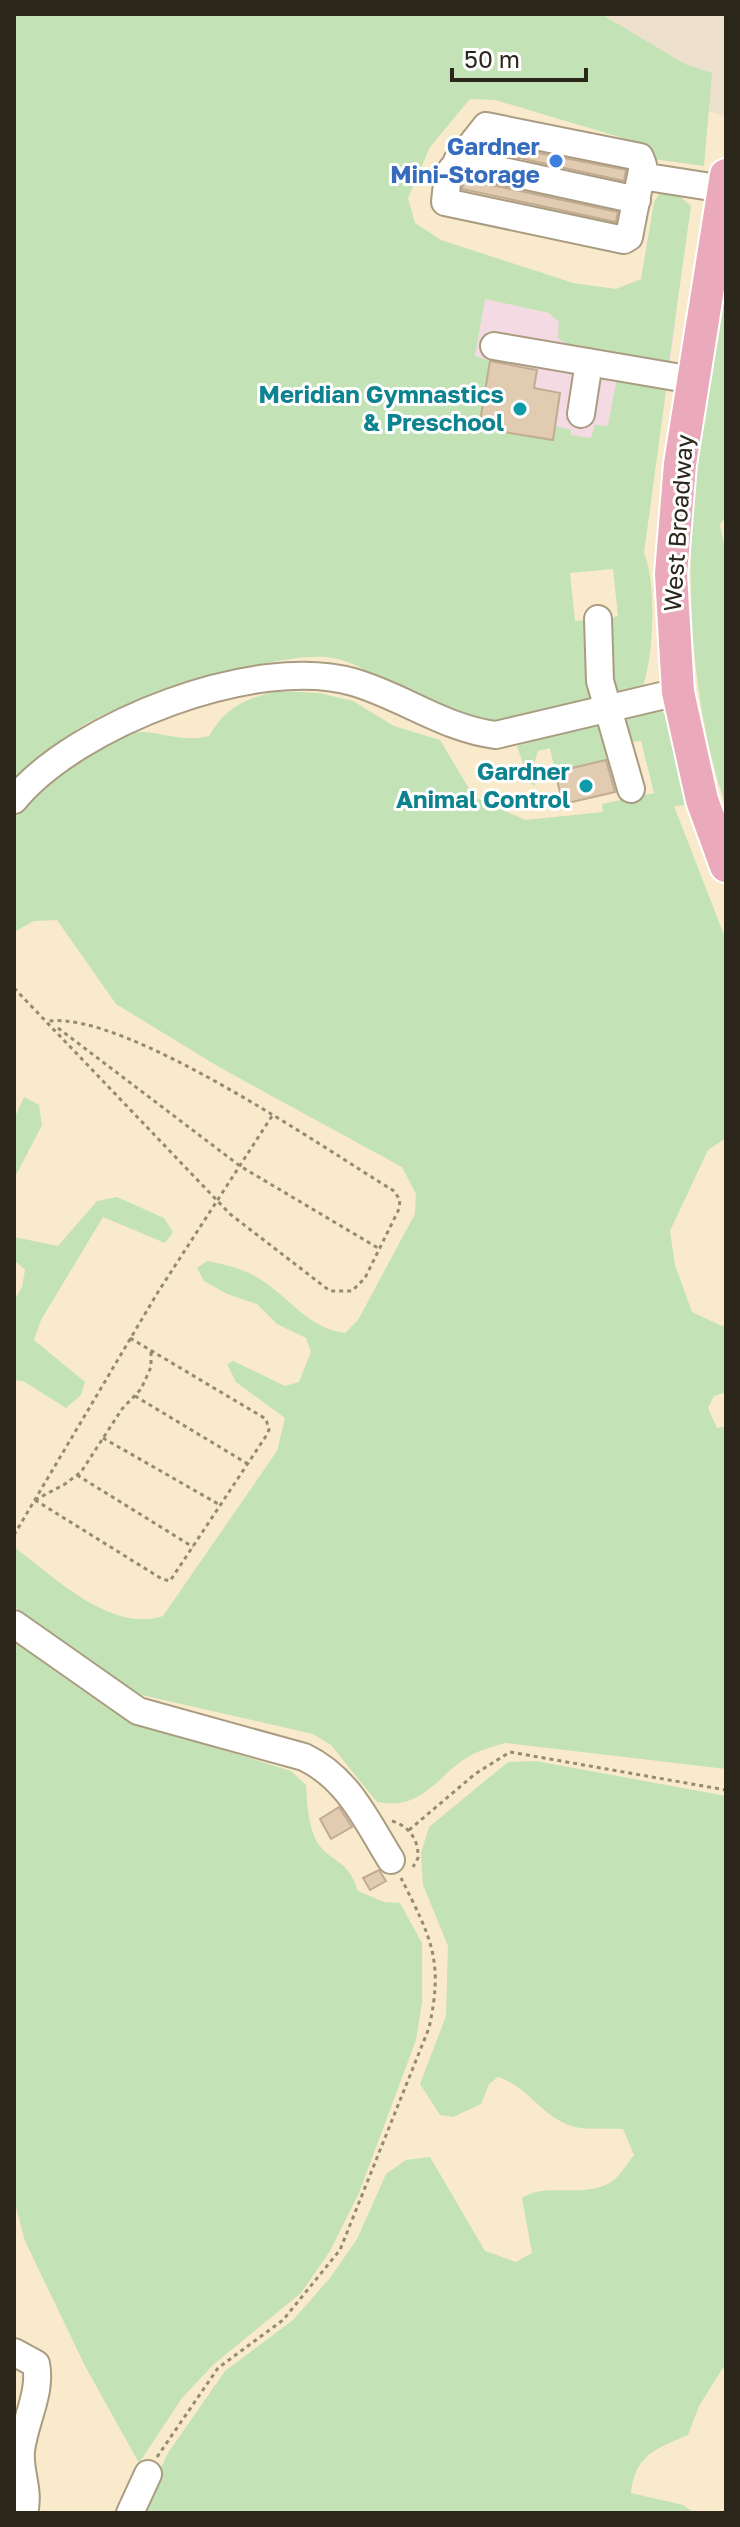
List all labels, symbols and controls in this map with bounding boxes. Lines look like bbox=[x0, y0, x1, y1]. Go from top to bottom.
scale bar bbox=[452, 32, 586, 82]
text: 50 m bbox=[464, 44, 520, 73]
place label: Gardner Mini-Storage bbox=[390, 131, 540, 188]
marker: Gardner Mini-Storage bbox=[547, 152, 565, 170]
place label: Meridian Gymnastics & Preschool bbox=[259, 379, 504, 436]
marker: Meridian Gymnastics & Preschool bbox=[511, 400, 529, 418]
street label: West Broadway bbox=[657, 433, 698, 613]
place label: Gardner Animal Control bbox=[396, 756, 570, 813]
marker: Gardner Animal Control bbox=[577, 777, 595, 795]

